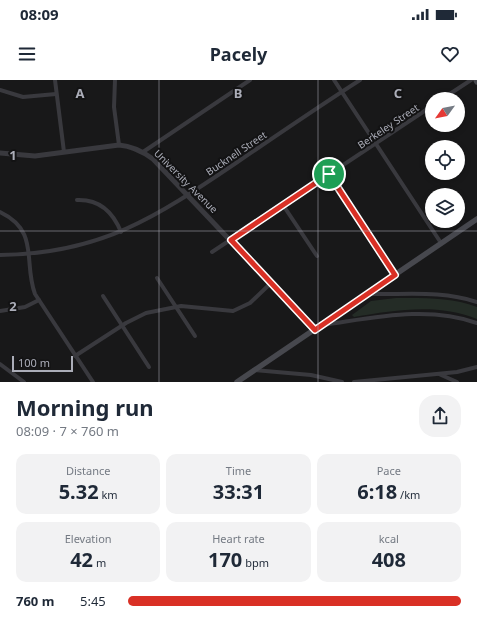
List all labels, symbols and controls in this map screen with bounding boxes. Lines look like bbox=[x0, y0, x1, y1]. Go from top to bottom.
text: 08:09 bbox=[20, 4, 59, 24]
text: Pacely bbox=[210, 42, 267, 66]
icon: menu bbox=[16, 43, 38, 65]
icon: heart bbox=[439, 43, 461, 65]
text: A bbox=[76, 84, 85, 102]
text: B bbox=[234, 84, 242, 102]
text: C bbox=[394, 84, 402, 102]
north arrow bbox=[425, 92, 465, 132]
map controls bbox=[425, 92, 465, 228]
street label: Berkeley Street bbox=[355, 100, 422, 152]
street label: Bucknell Street bbox=[203, 127, 269, 178]
button: locate bbox=[425, 140, 465, 180]
text: 1 bbox=[9, 146, 17, 164]
street label: University Avenue bbox=[151, 146, 221, 216]
pin bbox=[312, 157, 346, 191]
icon: arrive bbox=[318, 163, 340, 185]
button: layers bbox=[425, 188, 465, 228]
text: 2 bbox=[9, 297, 17, 315]
scale bar bbox=[12, 354, 73, 373]
text: 100 m bbox=[18, 355, 50, 370]
text: Morning run bbox=[16, 392, 154, 422]
button: share bbox=[419, 395, 461, 437]
text: 08:09 · 7 × 760 m bbox=[16, 422, 119, 440]
text: Distance bbox=[66, 463, 110, 478]
text: Time bbox=[226, 463, 251, 478]
text: Pace bbox=[377, 463, 401, 478]
text: 5.32 bbox=[59, 478, 99, 505]
text: 33:31 bbox=[213, 478, 264, 505]
text: 6:18 bbox=[357, 478, 397, 505]
text: km bbox=[99, 487, 118, 502]
text: /km bbox=[397, 487, 420, 502]
text: Elevation bbox=[65, 531, 112, 546]
text: Heart rate bbox=[212, 531, 265, 546]
text: kcal bbox=[379, 531, 399, 546]
text: 42 bbox=[70, 546, 93, 573]
text: 170 bbox=[208, 546, 242, 573]
text: 408 bbox=[372, 546, 406, 573]
text: m bbox=[93, 555, 106, 570]
text: bpm bbox=[242, 555, 269, 570]
text: 760 m bbox=[16, 592, 54, 610]
text: 5:45 bbox=[80, 592, 106, 610]

